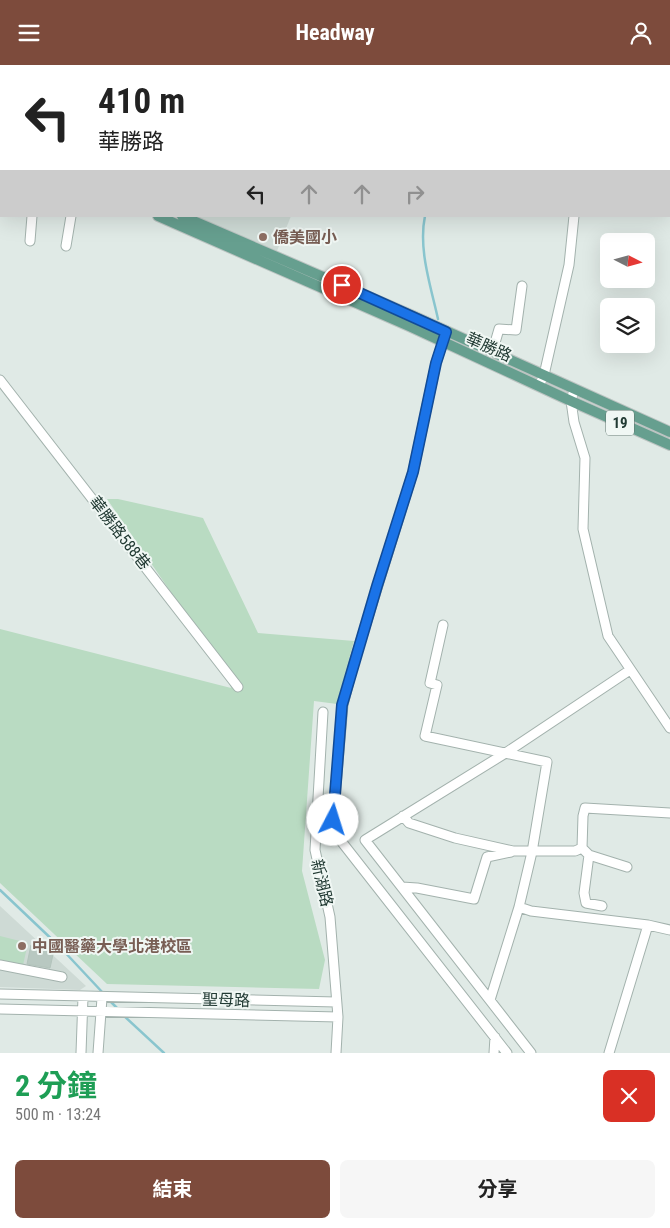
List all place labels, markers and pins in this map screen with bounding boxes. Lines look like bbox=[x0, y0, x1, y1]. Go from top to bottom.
place label: 僑美國小 bbox=[273, 228, 337, 247]
marker: 僑美國小 bbox=[257, 231, 269, 243]
pin bbox=[321, 264, 363, 306]
place label: 中國醫藥大學北港校區 bbox=[32, 937, 192, 956]
marker: 中國醫藥大學北港校區 bbox=[16, 940, 28, 952]

